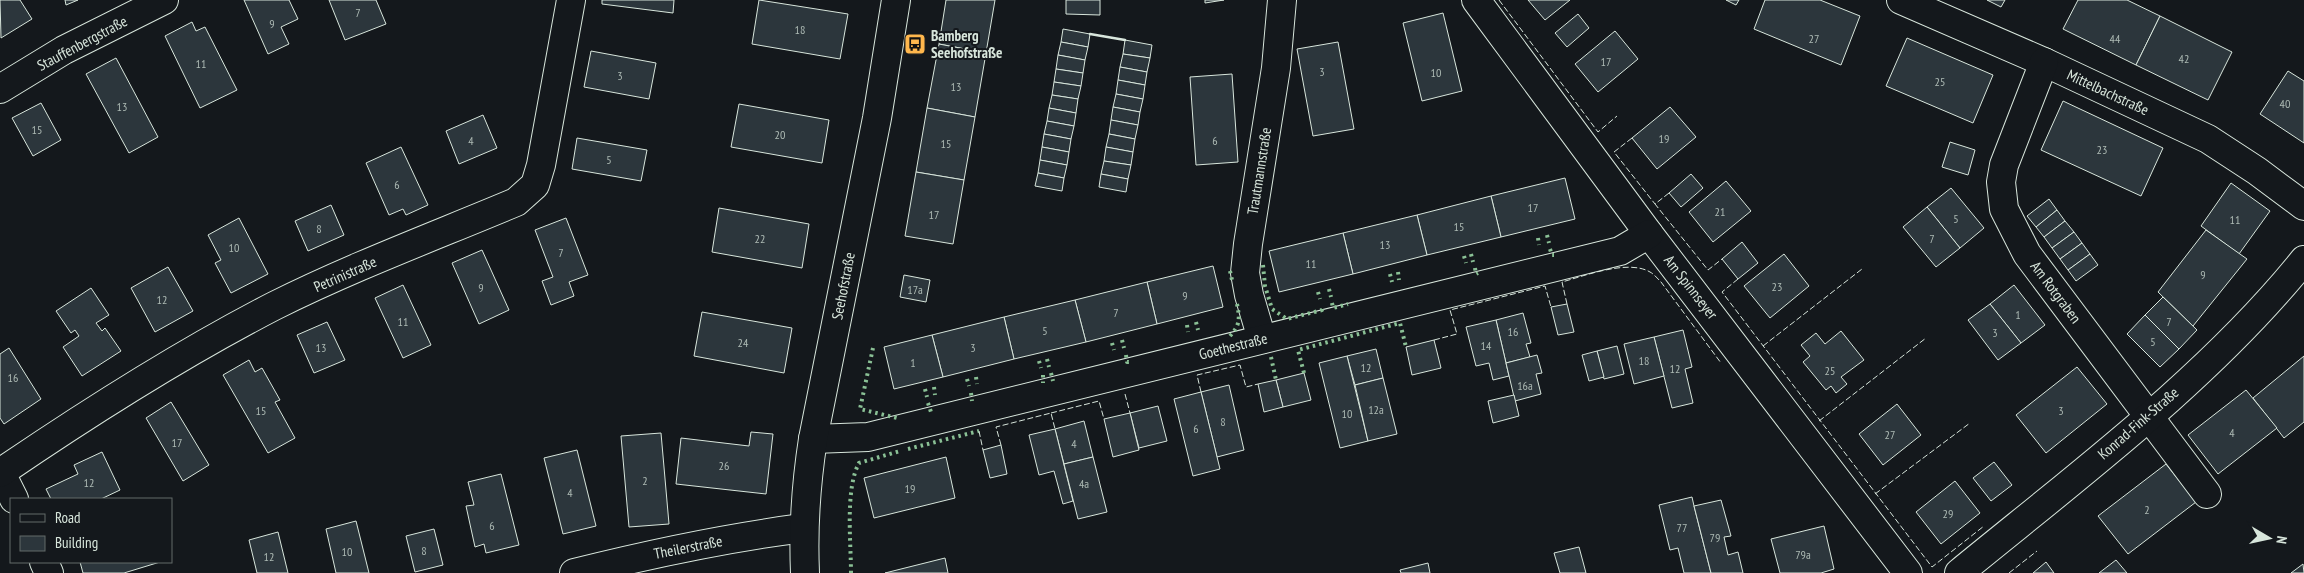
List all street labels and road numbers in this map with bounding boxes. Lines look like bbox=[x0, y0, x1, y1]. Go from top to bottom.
street label: Stauffenbergstraße bbox=[34, 11, 130, 75]
street label: Mittelbachstraße bbox=[2064, 65, 2152, 119]
street label: Trautmannstraße bbox=[1243, 126, 1275, 216]
street label: Seehofstraße bbox=[827, 251, 859, 321]
street label: Am Spinnseyer bbox=[1660, 251, 1723, 324]
street label: Petrinistraße bbox=[311, 252, 379, 296]
street label: Am Rotgraben bbox=[2026, 257, 2086, 327]
street label: Goethestraße bbox=[1197, 328, 1269, 364]
street label: Konrad-Fink-Straße bbox=[2094, 383, 2182, 463]
street label: Theilerstraße bbox=[652, 531, 724, 563]

